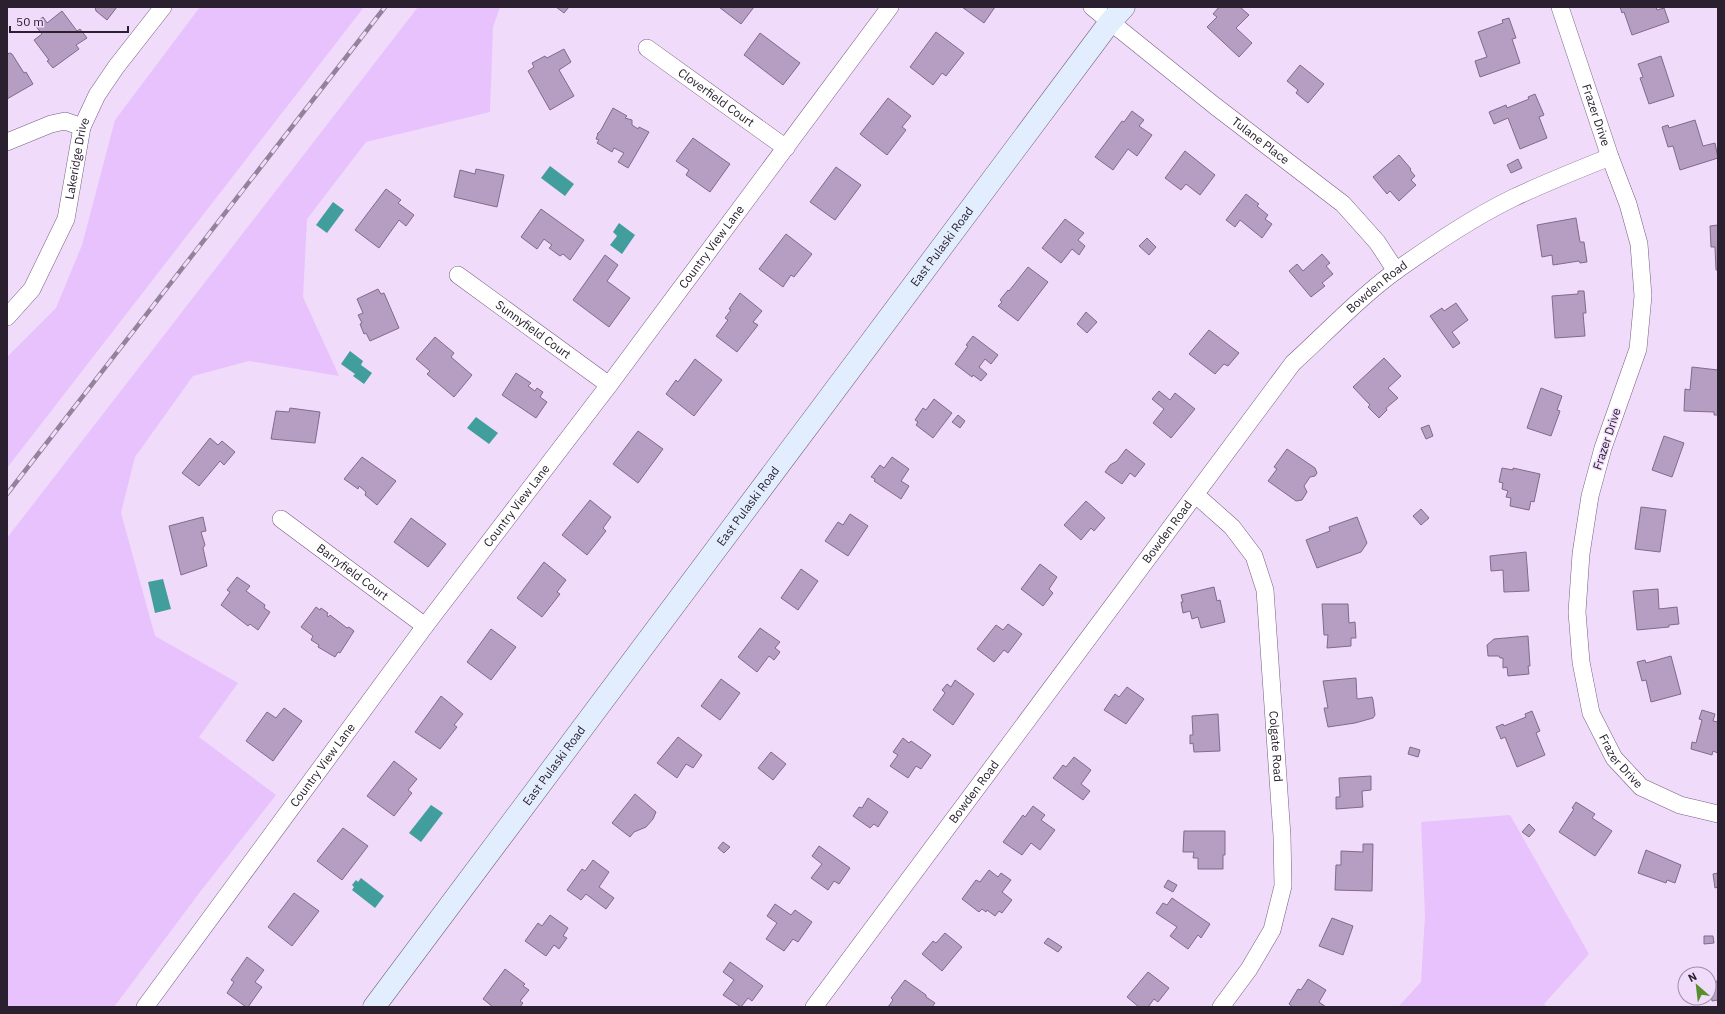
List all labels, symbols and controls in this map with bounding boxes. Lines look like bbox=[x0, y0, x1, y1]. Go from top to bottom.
scale bar bbox=[10, 8, 128, 34]
text: 50 m bbox=[16, 14, 44, 29]
street label: Cloverfield Court bbox=[675, 65, 757, 130]
street label: Frazer Drive bbox=[1579, 82, 1614, 148]
street label: Lakeridge Drive bbox=[62, 114, 93, 200]
street label: Tulane Place bbox=[1229, 114, 1293, 167]
street label: Country View Lane bbox=[675, 202, 747, 291]
street label: East Pulaski Road bbox=[907, 204, 976, 289]
street label: Bowden Road bbox=[1343, 257, 1410, 316]
street label: Sunnyfield Court bbox=[493, 297, 574, 362]
street label: Frazer Drive bbox=[1589, 406, 1624, 472]
street label: Country View Lane bbox=[480, 461, 553, 550]
street label: East Pulaski Road bbox=[713, 463, 782, 549]
street label: Bowden Road bbox=[1139, 497, 1195, 566]
street label: Barryfield Court bbox=[314, 540, 391, 603]
street label: Colgate Road bbox=[1266, 710, 1286, 782]
street label: Country View Lane bbox=[287, 720, 358, 810]
street label: East Pulaski Road bbox=[519, 723, 588, 808]
street label: Frazer Drive bbox=[1596, 731, 1646, 791]
street label: Bowden Road bbox=[945, 757, 1002, 826]
north arrow bbox=[1677, 966, 1717, 1006]
text: N bbox=[1686, 969, 1699, 985]

